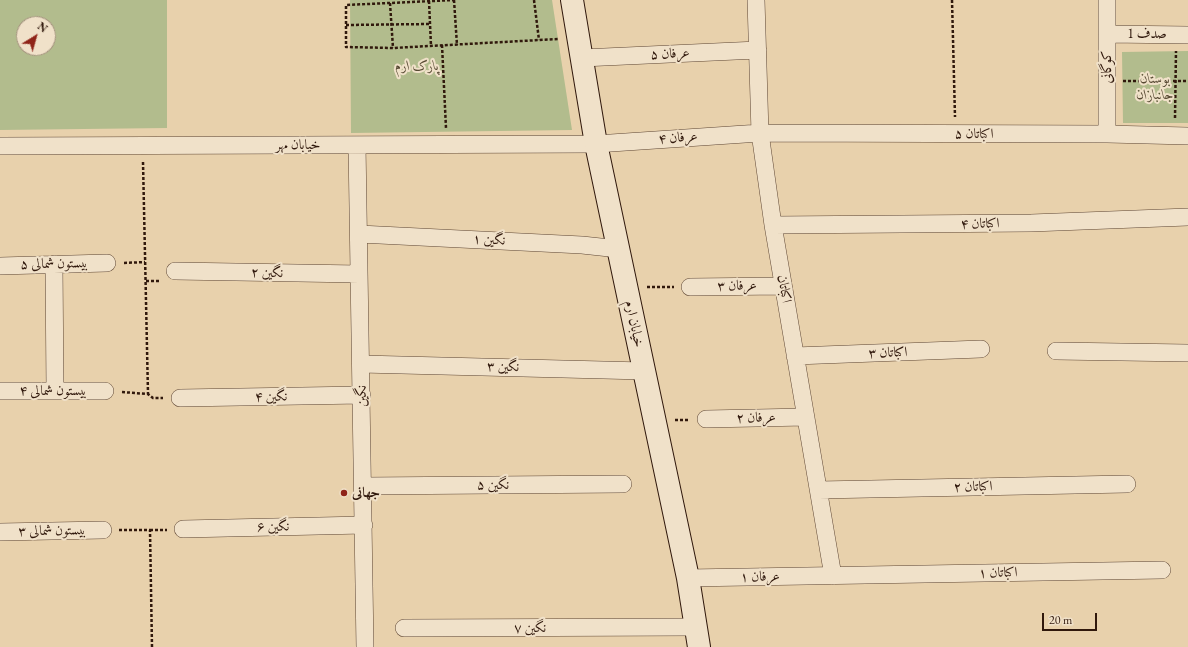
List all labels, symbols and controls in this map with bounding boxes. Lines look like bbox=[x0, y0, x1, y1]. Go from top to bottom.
north arrow bbox=[16, 16, 56, 56]
text: N bbox=[35, 19, 50, 35]
street label: صدف 1 bbox=[1127, 26, 1167, 42]
street label: عرفان ۵ bbox=[650, 45, 690, 63]
street label: کوگانی bbox=[1099, 50, 1115, 84]
park label: پارک ارم bbox=[395, 58, 439, 74]
park label: بوستان جانبازان bbox=[1136, 71, 1174, 104]
street label: اکباتان ۵ bbox=[954, 126, 994, 142]
street label: عرفان ۴ bbox=[658, 128, 698, 148]
street label: خیابان مهر bbox=[276, 137, 320, 153]
street label: اکباتان ۴ bbox=[960, 215, 1000, 233]
street label: نگین ۱ bbox=[472, 231, 506, 249]
street label: بیستون شمالی ۵ bbox=[20, 255, 88, 273]
street label: نگین ۲ bbox=[251, 264, 283, 282]
street label: اکباتان bbox=[773, 274, 795, 304]
street label: عرفان ۳ bbox=[717, 277, 757, 295]
street label: خیابان ارم bbox=[621, 299, 647, 349]
street label: اکباتان ۳ bbox=[868, 344, 908, 362]
street label: نگین ۳ bbox=[487, 358, 519, 376]
street label: بیستون شمالی ۴ bbox=[19, 383, 87, 399]
street label: نگین bbox=[353, 385, 371, 407]
street label: نگین ۴ bbox=[255, 388, 287, 406]
street label: عرفان ۲ bbox=[736, 409, 776, 427]
street label: نگین ۵ bbox=[477, 477, 509, 493]
street label: اکباتان ۲ bbox=[953, 478, 993, 496]
place label: جهانی bbox=[352, 485, 380, 501]
marker: جهانی bbox=[339, 488, 349, 498]
street label: نگین ۶ bbox=[257, 518, 289, 536]
street label: بیستون شمالی ۳ bbox=[18, 522, 86, 540]
street label: اکباتان ۱ bbox=[978, 564, 1018, 582]
street label: عرفان ۱ bbox=[740, 568, 780, 586]
scale bar bbox=[1044, 605, 1099, 631]
text: 20 m bbox=[1049, 612, 1072, 628]
street label: نگین ۷ bbox=[514, 620, 546, 636]

